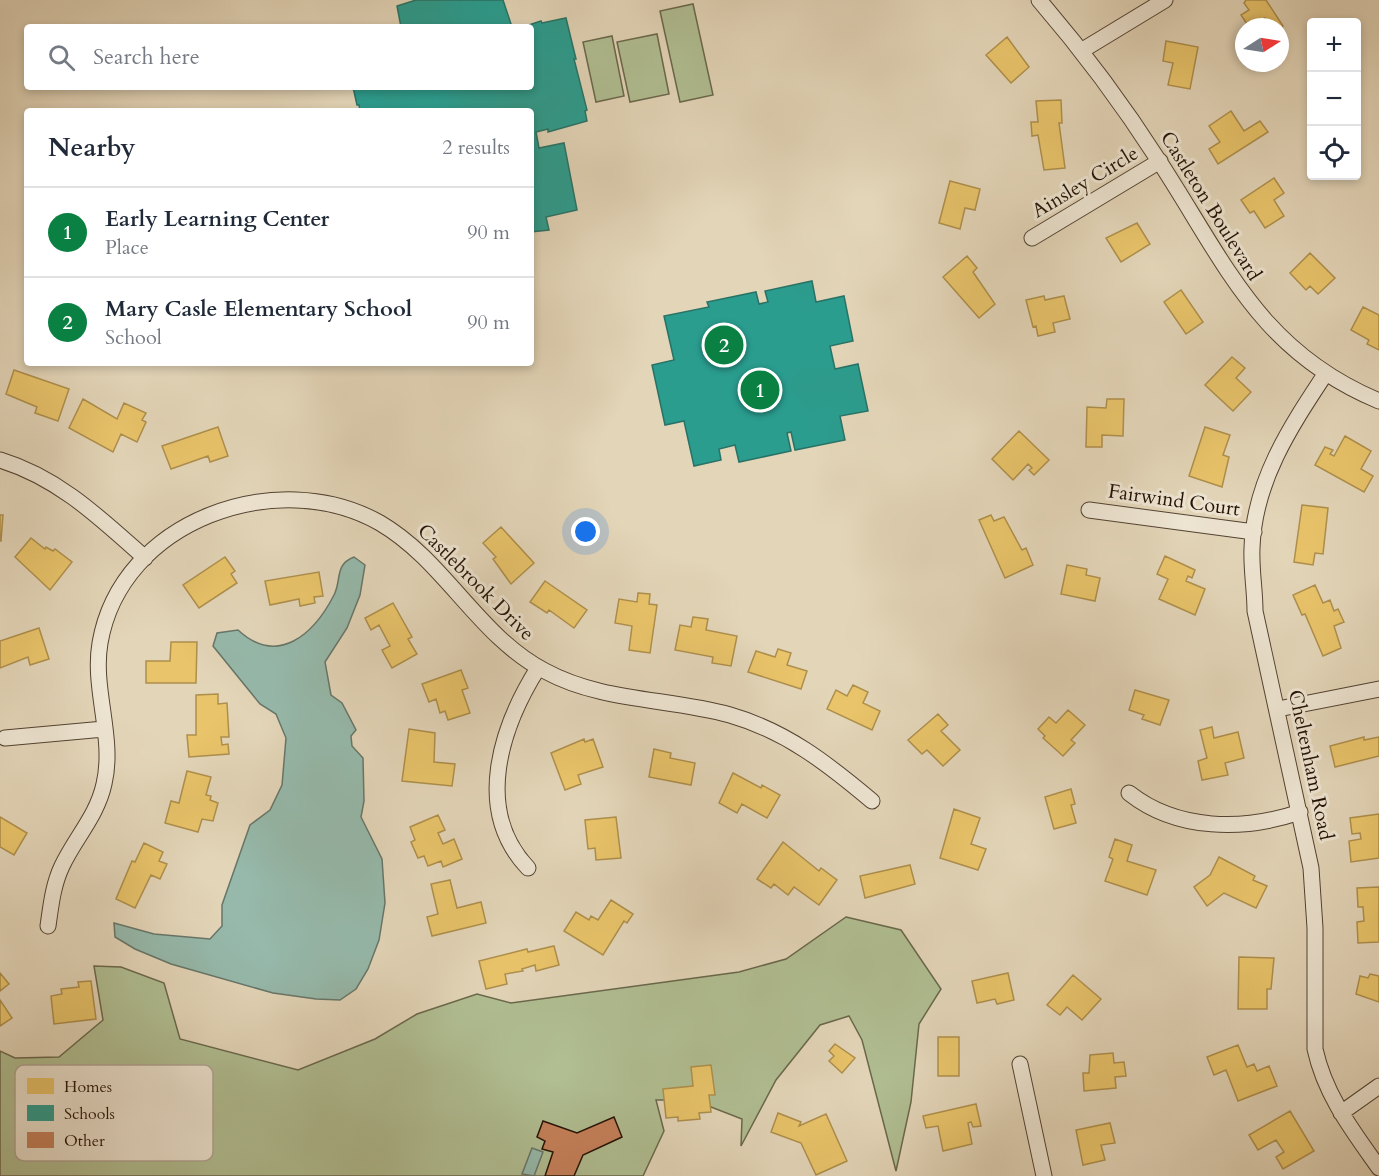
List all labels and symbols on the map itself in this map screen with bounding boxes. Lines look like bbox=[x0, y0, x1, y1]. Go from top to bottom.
north arrow bbox=[1235, 18, 1289, 72]
street label: Castleton Boulevard bbox=[1154, 126, 1268, 286]
street label: Ainsley Circle bbox=[1027, 140, 1143, 224]
pin: 2 bbox=[704, 322, 744, 368]
pin: 1 bbox=[740, 368, 780, 412]
street label: Fairwind Court bbox=[1106, 477, 1242, 523]
your location bbox=[571, 517, 600, 546]
street label: Castlebrook Drive bbox=[412, 518, 540, 646]
street label: Cheltenham Road bbox=[1282, 687, 1340, 843]
legend bbox=[15, 1065, 213, 1161]
text: Homes bbox=[64, 1076, 112, 1098]
text: Schools bbox=[64, 1103, 115, 1125]
text: Other bbox=[64, 1130, 105, 1152]

